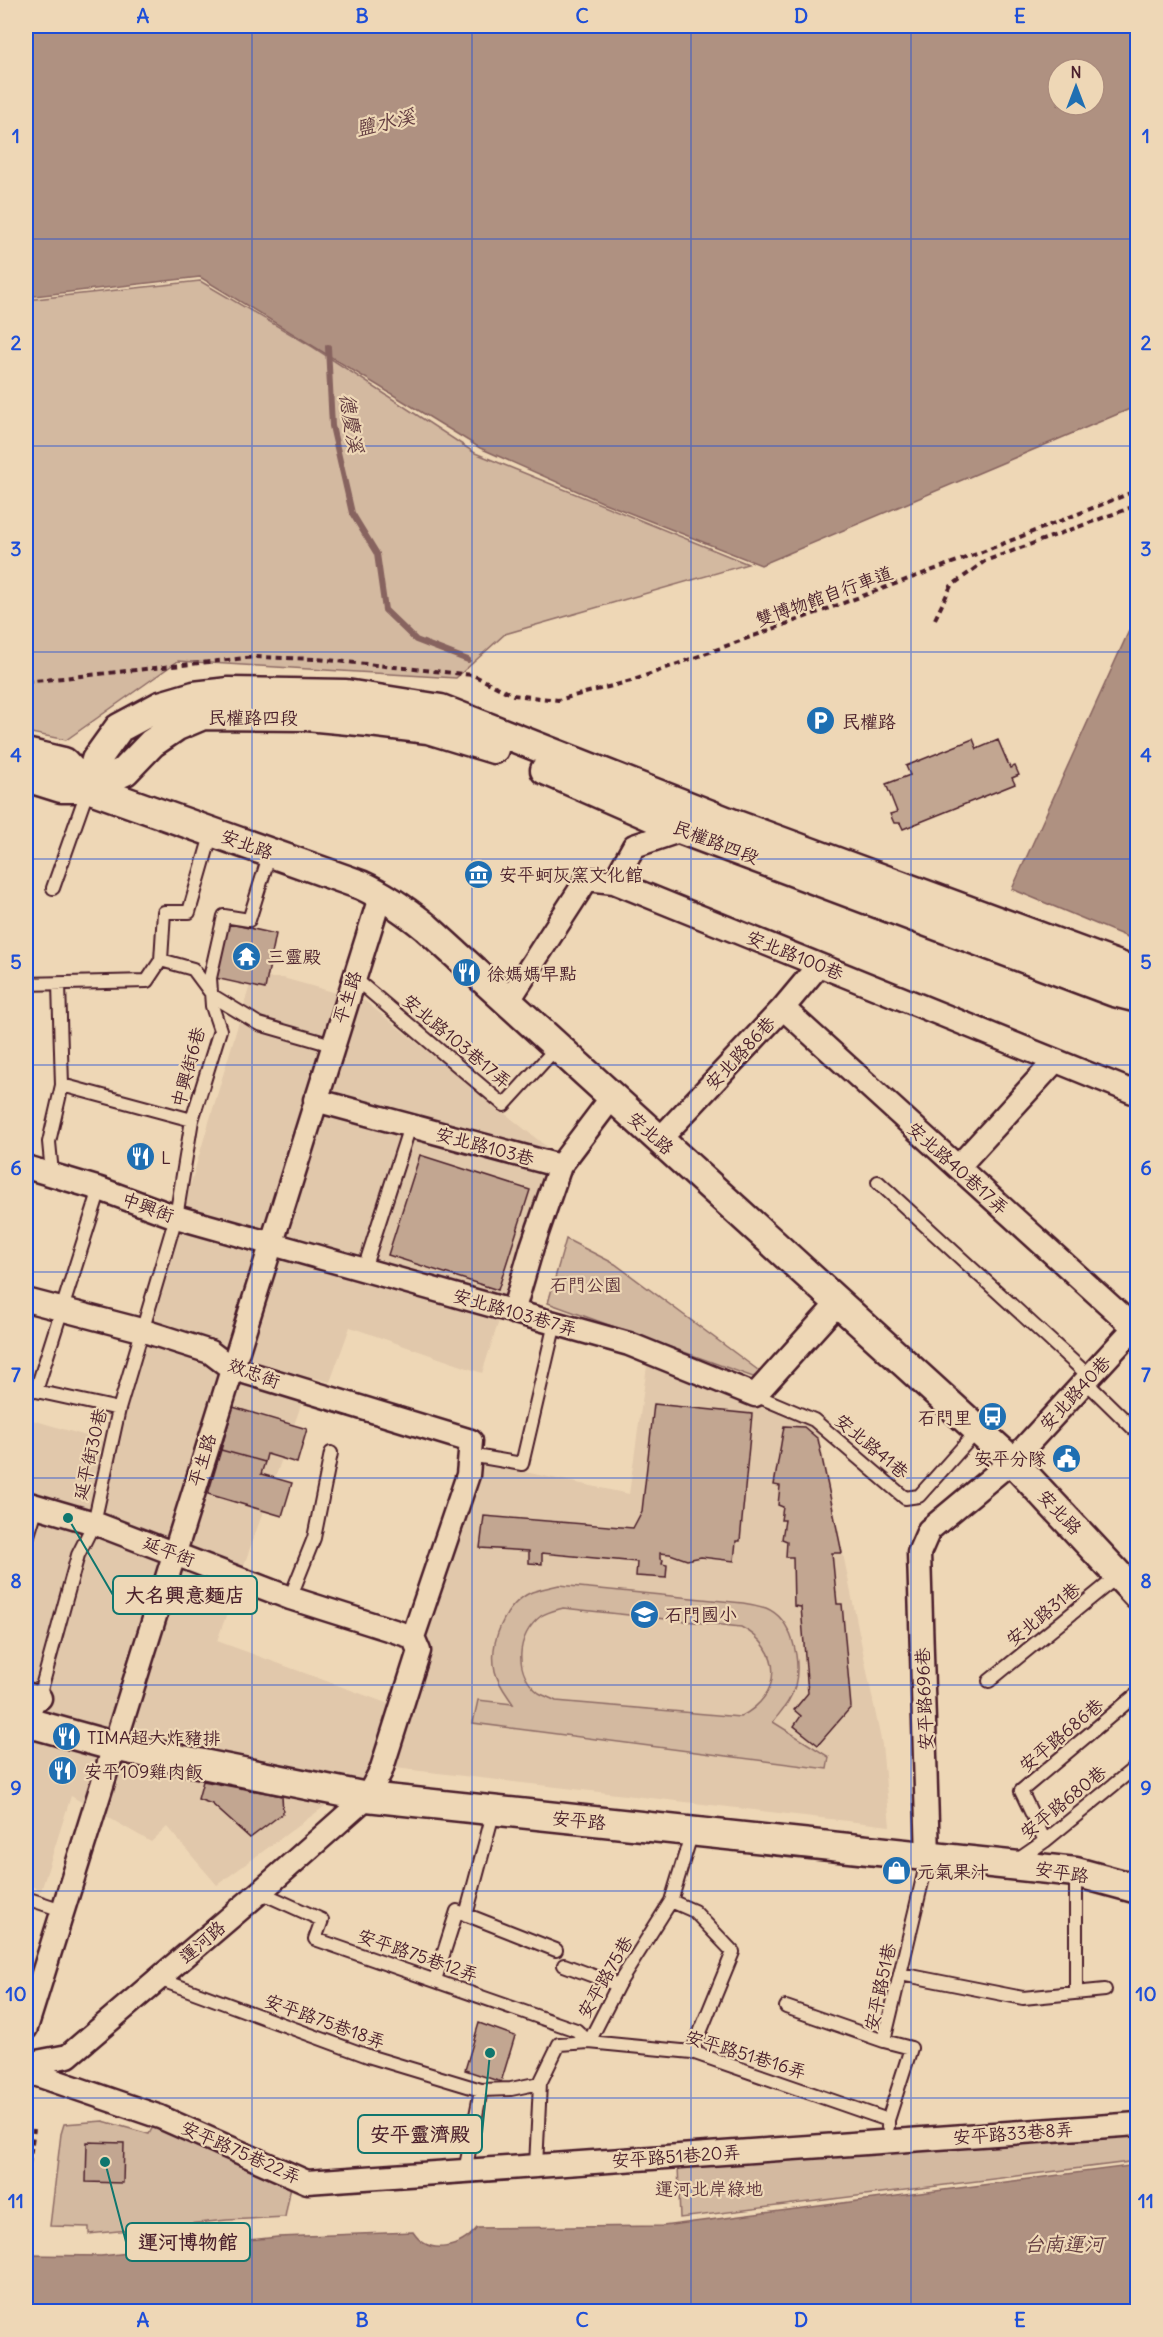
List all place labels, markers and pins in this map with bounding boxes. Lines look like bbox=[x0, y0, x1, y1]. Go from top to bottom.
parking icon: 民權路 bbox=[805, 705, 837, 737]
place label: 民權路 bbox=[842, 710, 896, 733]
museum icon: 安平蚵灰窯文化館 bbox=[462, 858, 494, 890]
place label: 安平蚵灰窯文化館 bbox=[499, 863, 643, 886]
temple icon: 三靈殿 bbox=[230, 940, 262, 972]
place label: 三靈殿 bbox=[267, 945, 321, 968]
restaurant icon: 徐媽媽早點 bbox=[450, 957, 482, 989]
place label: 徐媽媽早點 bbox=[487, 962, 577, 985]
restaurant icon: L bbox=[124, 1141, 156, 1173]
place label: L bbox=[161, 1146, 171, 1169]
bus stop icon: 石門里 bbox=[977, 1401, 1009, 1433]
place label: 石門里 bbox=[918, 1406, 972, 1429]
public building icon: 安平分隊 bbox=[1051, 1442, 1083, 1474]
place label: 安平分隊 bbox=[974, 1447, 1046, 1470]
callout: 大名興意麵店 bbox=[113, 1576, 257, 1614]
school or university icon: 石門國小 bbox=[628, 1598, 660, 1630]
place label: 石門國小 bbox=[665, 1603, 737, 1626]
restaurant icon: TIMA超大炸豬排 bbox=[50, 1721, 82, 1753]
place label: TIMA超大炸豬排 bbox=[87, 1726, 220, 1749]
restaurant icon: 安平109雞肉飯 bbox=[47, 1755, 79, 1787]
place label: 安平109雞肉飯 bbox=[84, 1760, 203, 1783]
shop icon: 元氣果汁 bbox=[880, 1855, 912, 1887]
place label: 元氣果汁 bbox=[917, 1860, 989, 1883]
callout: 安平靈濟殿 bbox=[358, 2115, 482, 2153]
callout: 運河博物館 bbox=[126, 2223, 250, 2261]

